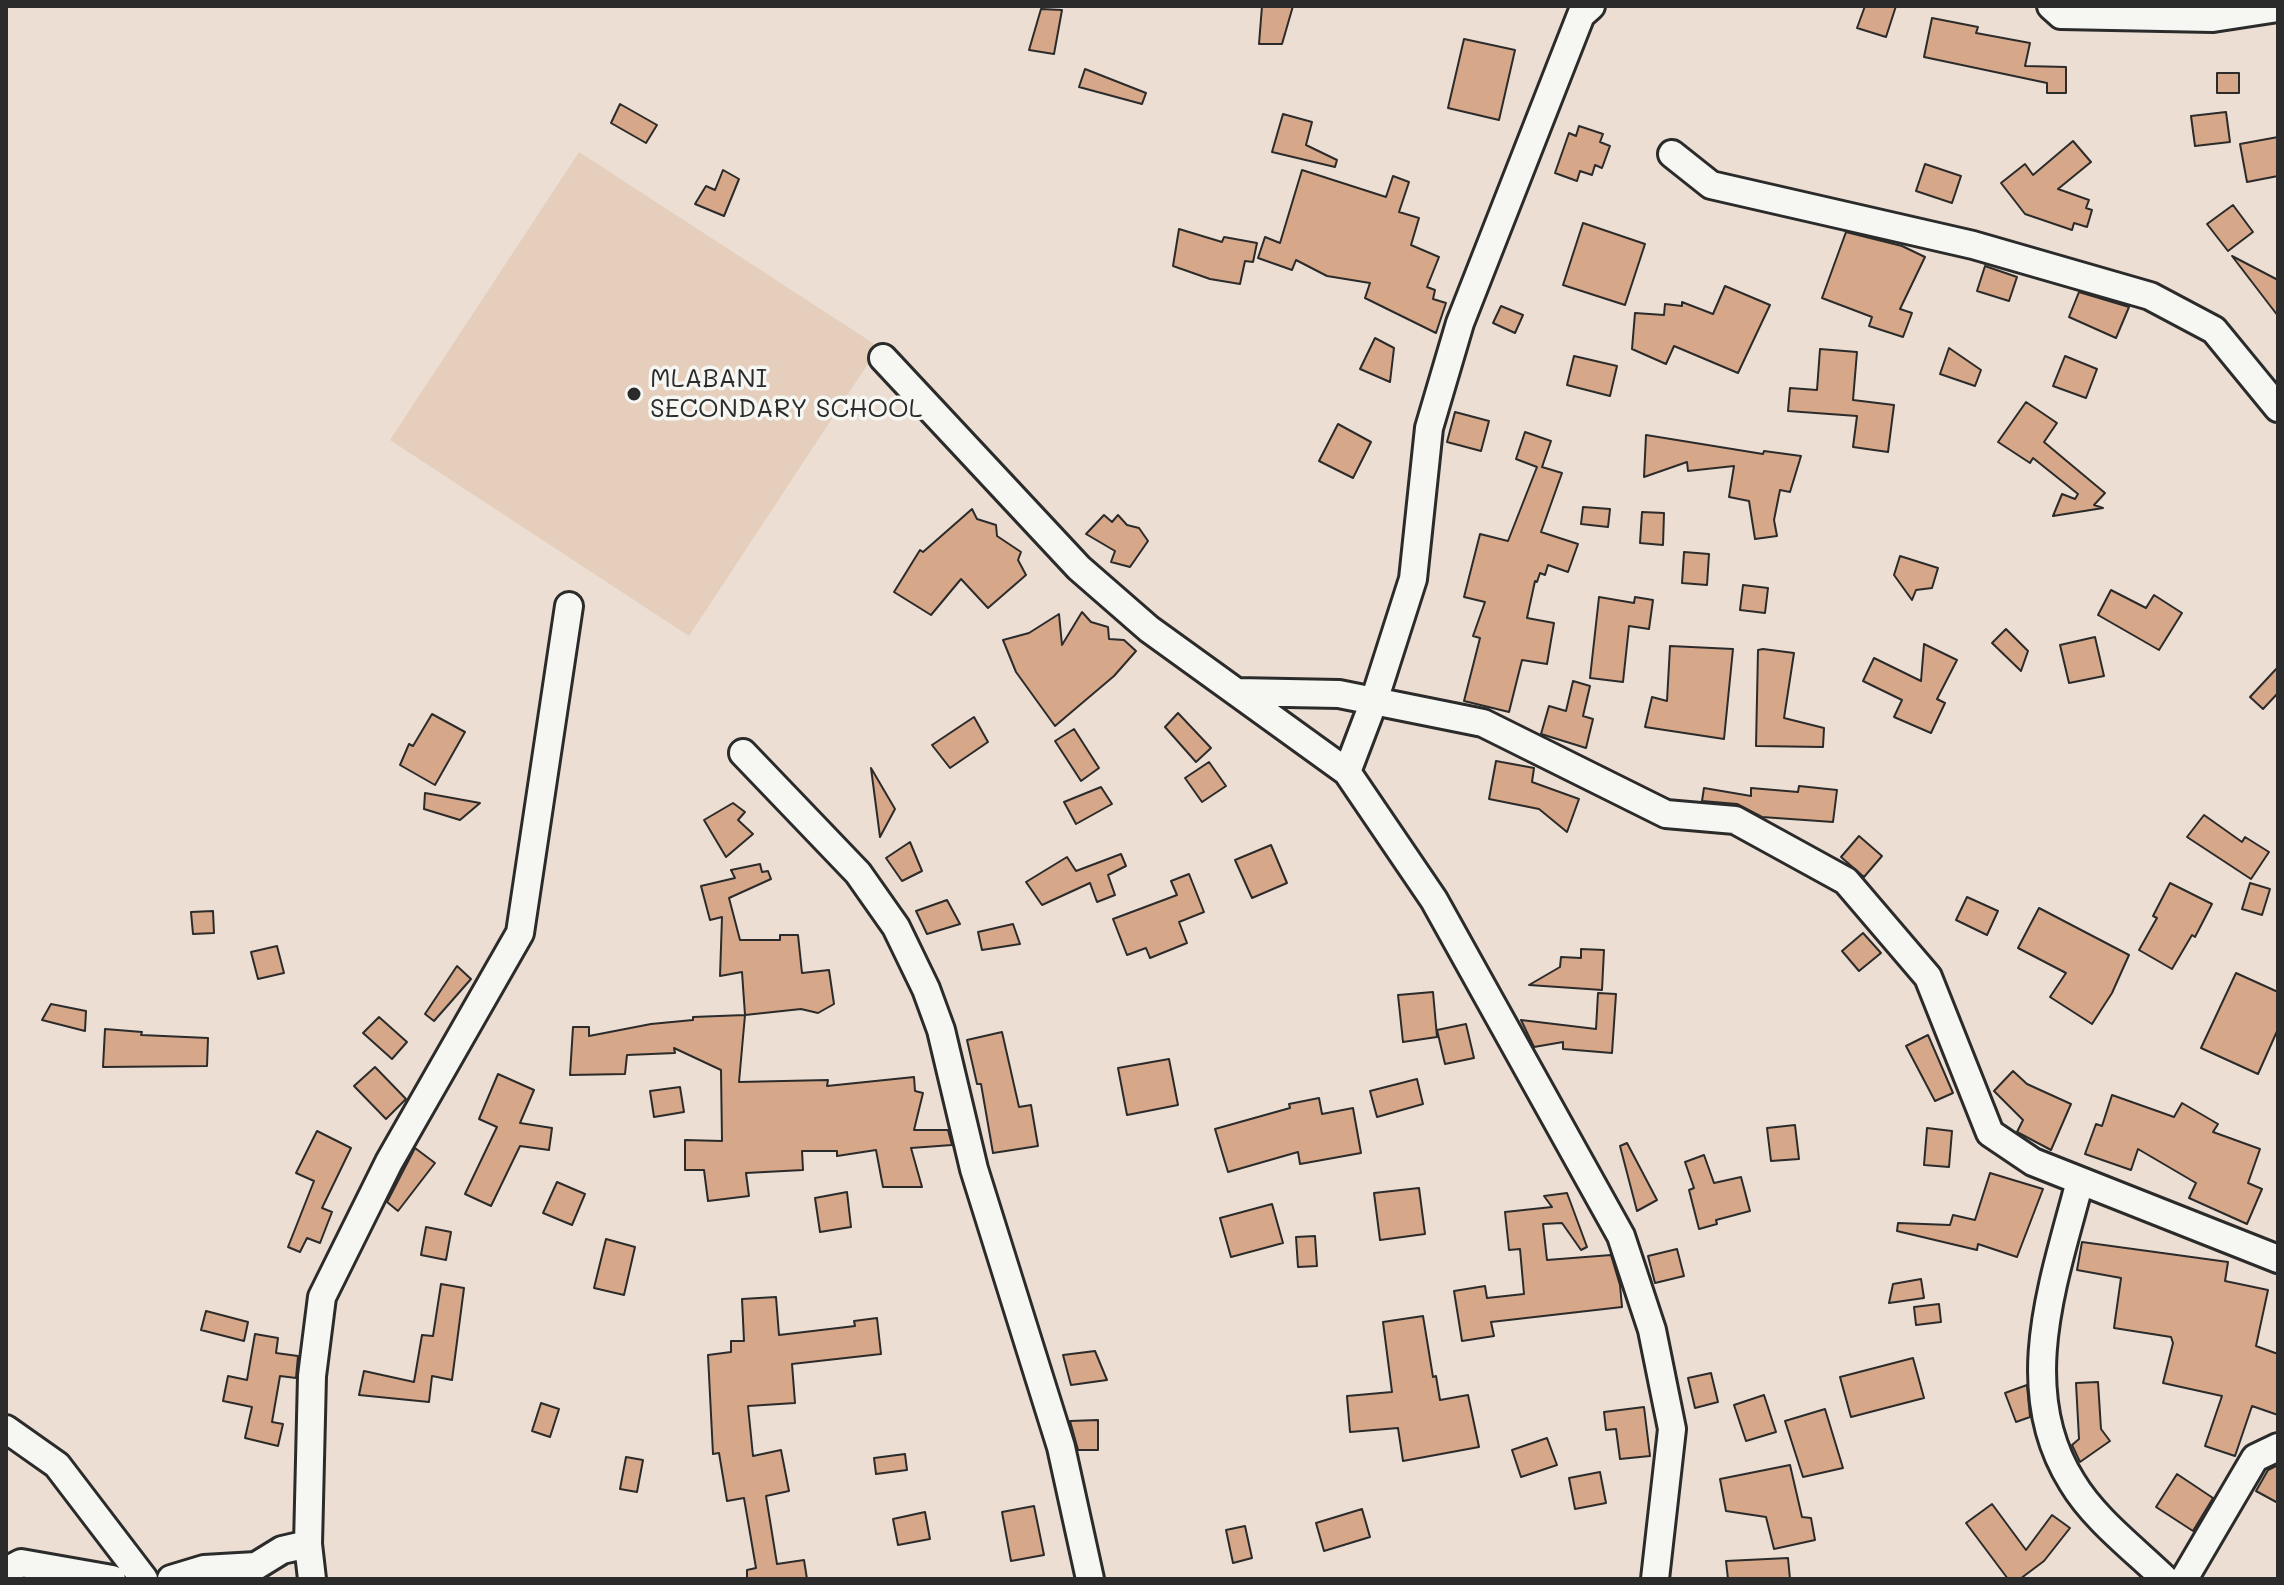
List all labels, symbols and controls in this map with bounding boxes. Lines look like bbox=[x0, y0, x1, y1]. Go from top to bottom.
place label: MLABANI SECONDARY SCHOOL bbox=[650, 363, 922, 424]
marker: MLABANI SECONDARY SCHOOL bbox=[625, 385, 643, 403]

